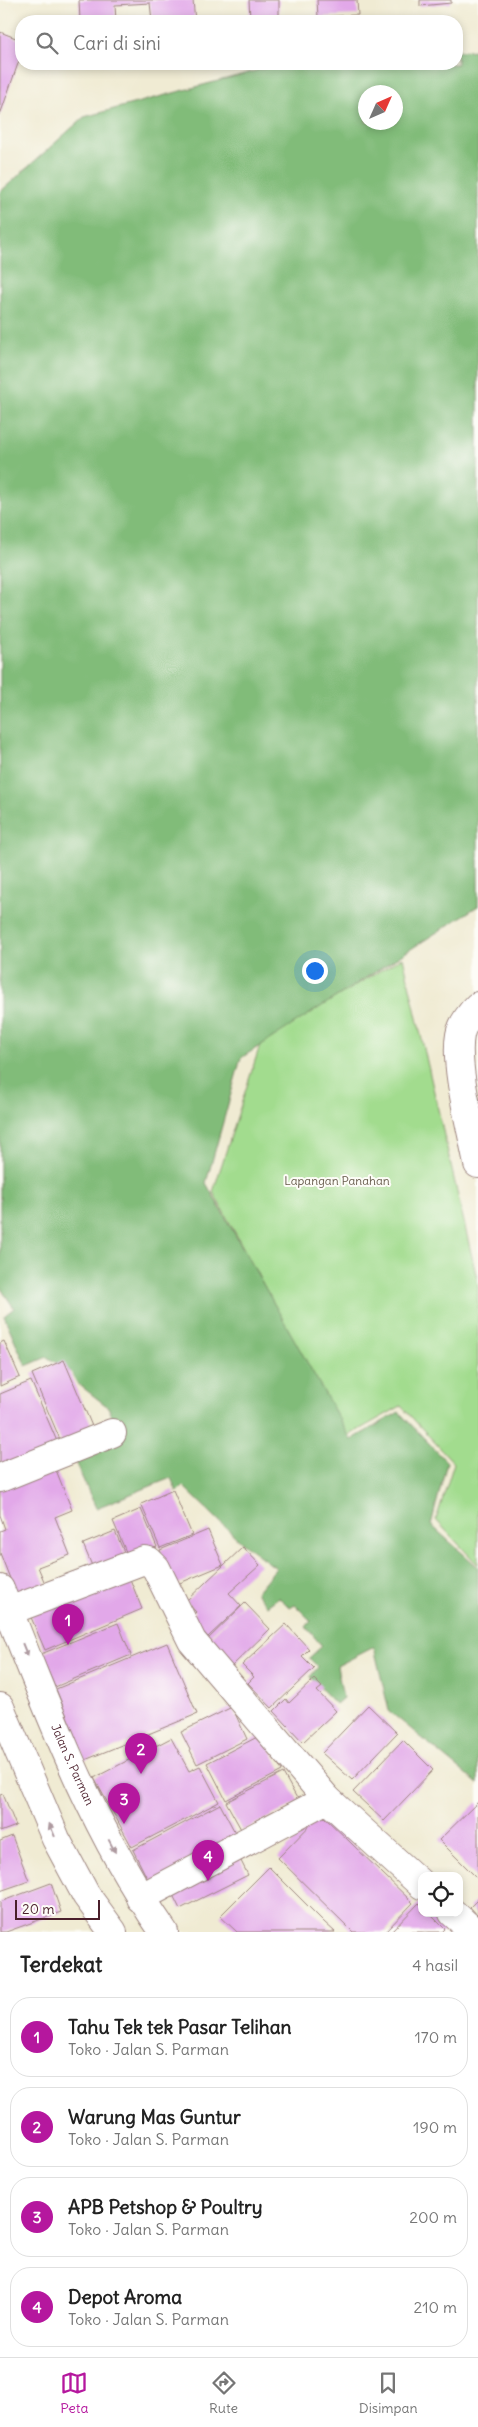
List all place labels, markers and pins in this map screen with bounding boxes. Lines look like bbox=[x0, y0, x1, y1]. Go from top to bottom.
pin: 1 bbox=[52, 1604, 84, 1645]
pin: 2 bbox=[125, 1733, 157, 1774]
pin: 3 bbox=[108, 1783, 140, 1824]
pin: 4 bbox=[192, 1840, 224, 1881]

